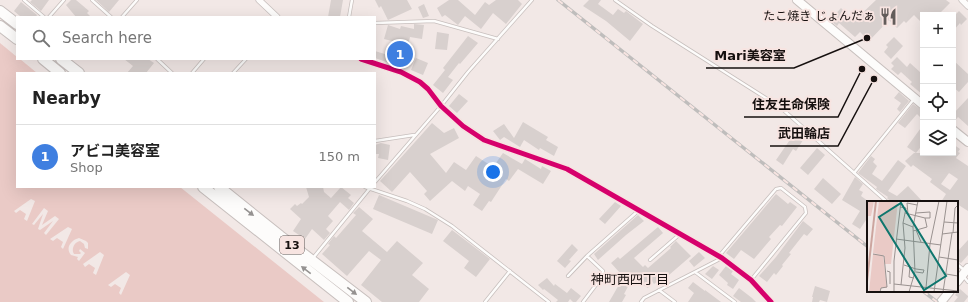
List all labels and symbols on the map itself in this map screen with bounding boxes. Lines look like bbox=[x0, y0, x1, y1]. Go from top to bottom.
restaurant icon: たこ焼き じょんだぁ bbox=[878, 6, 898, 26]
place label: たこ焼き じょんだぁ bbox=[763, 9, 875, 23]
pin: 1 bbox=[387, 39, 413, 69]
callout: Mari美容室 bbox=[706, 43, 794, 68]
text: Mari美容室 bbox=[714, 48, 786, 63]
callout: 住友生命保険 bbox=[744, 92, 838, 117]
text: 住友生命保険 bbox=[752, 97, 830, 112]
callout: 武田輪店 bbox=[770, 121, 838, 146]
text: 武田輪店 bbox=[778, 126, 830, 141]
your location bbox=[483, 162, 503, 182]
inset map bbox=[867, 201, 958, 292]
one-way arrow bbox=[244, 207, 255, 216]
road number: 13 bbox=[280, 236, 304, 254]
one-way arrow bbox=[301, 265, 312, 274]
district label: 神町西四丁目 bbox=[591, 272, 669, 287]
one-way arrow bbox=[347, 287, 358, 295]

